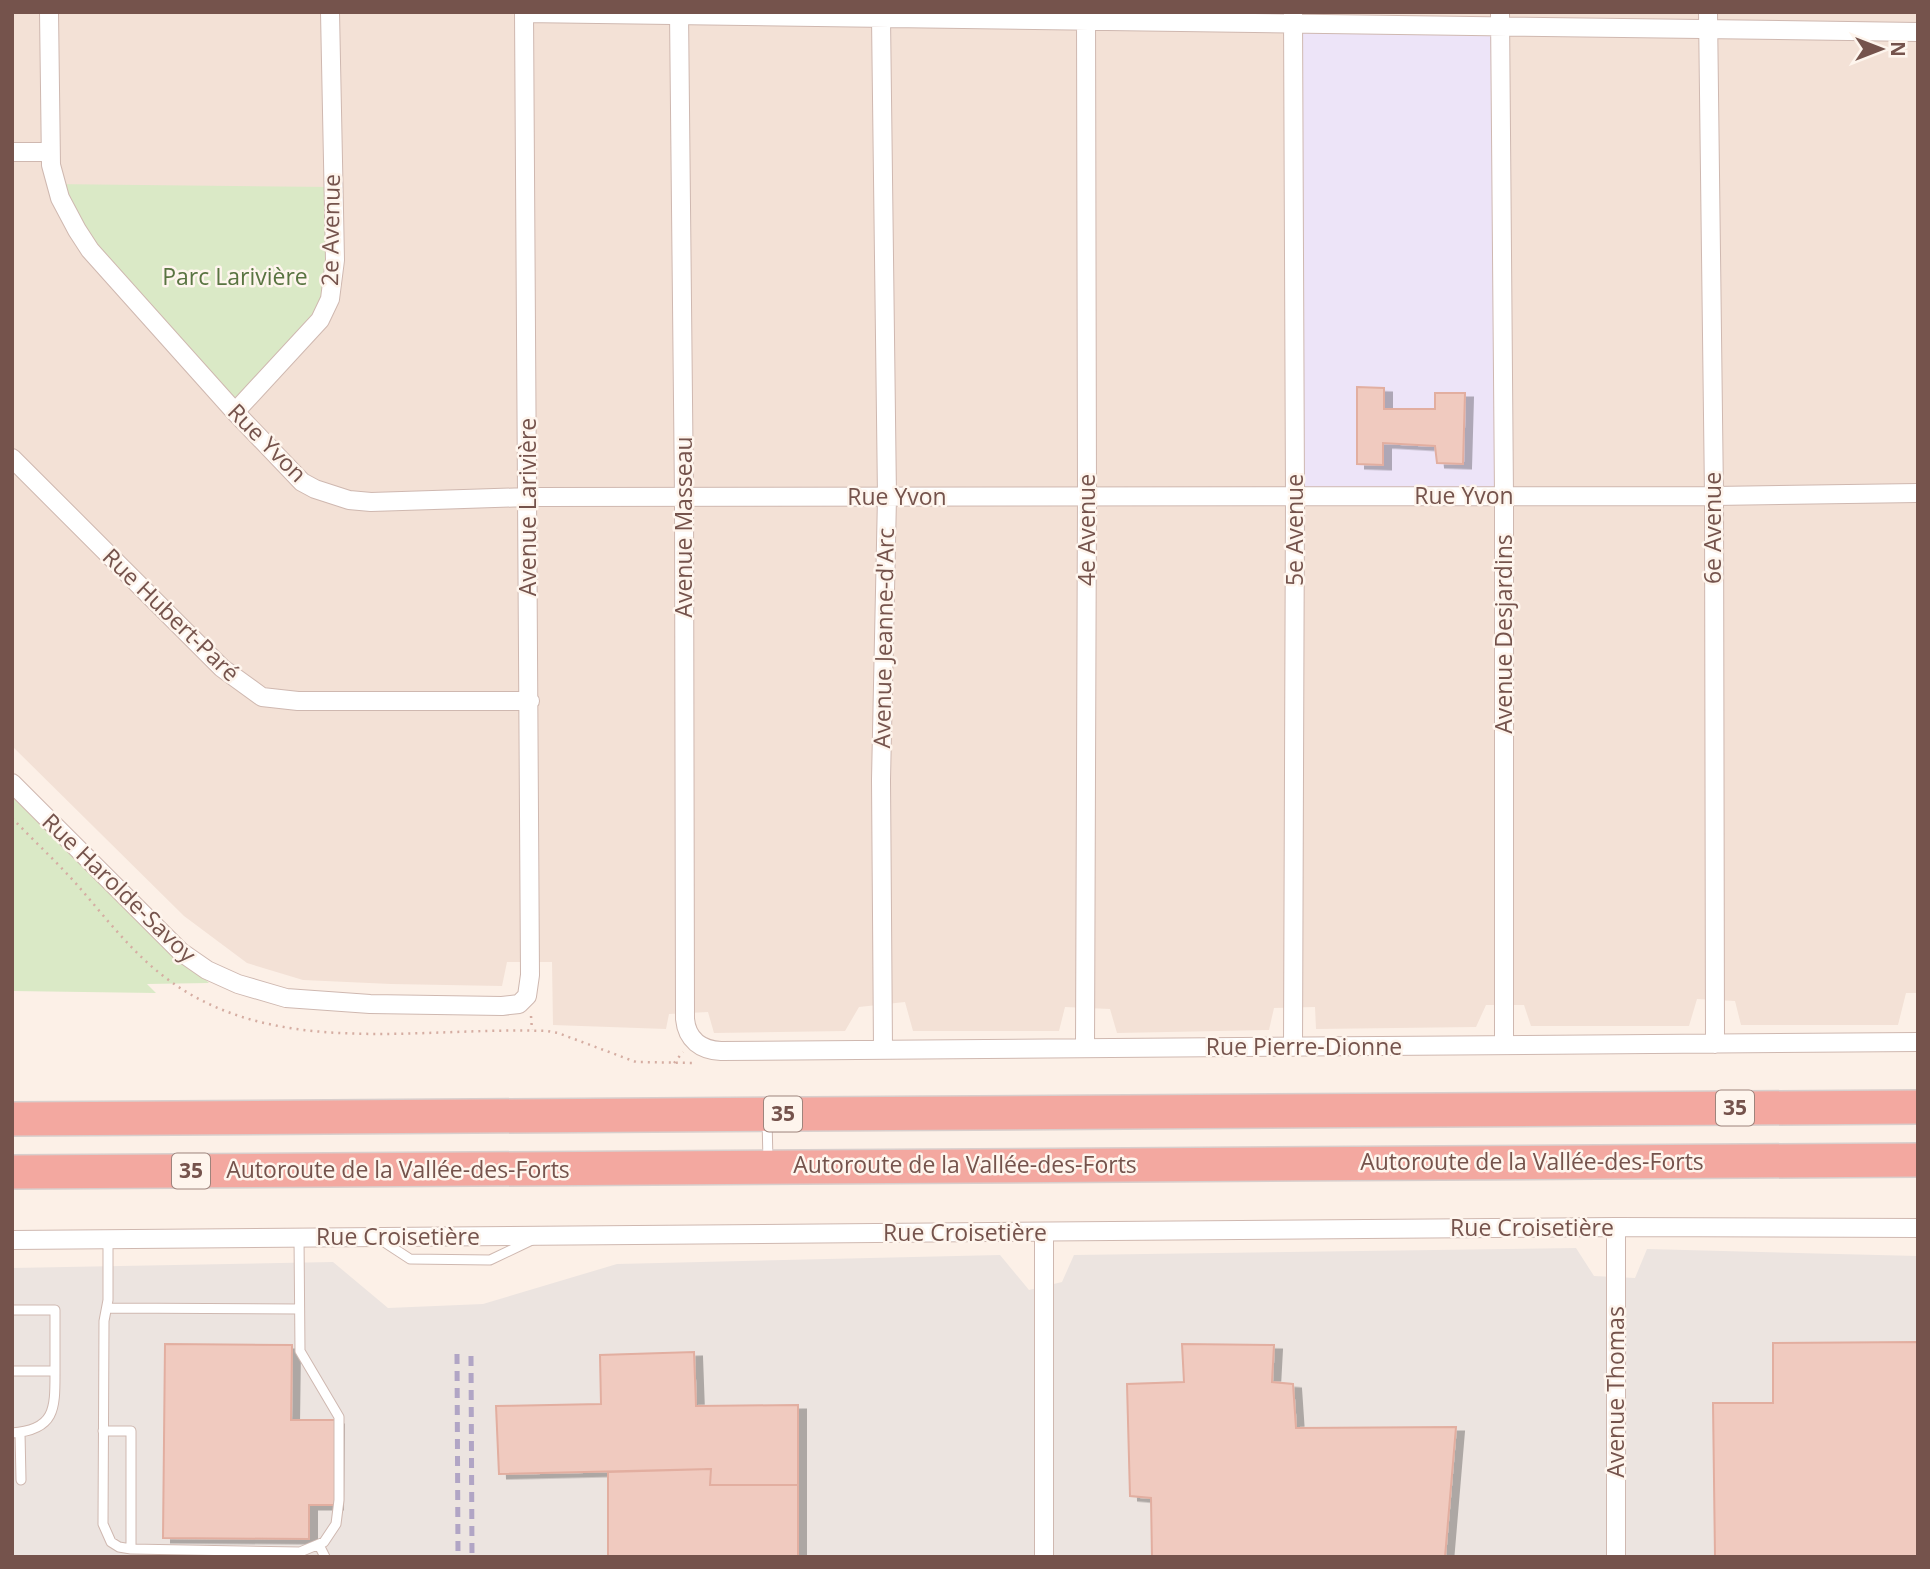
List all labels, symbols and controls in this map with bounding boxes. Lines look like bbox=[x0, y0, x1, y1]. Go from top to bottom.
north arrow bbox=[1846, 14, 1916, 84]
text: N bbox=[1885, 41, 1911, 57]
street label: 2e Avenue bbox=[313, 174, 347, 286]
park label: Parc Larivière bbox=[162, 260, 308, 292]
street label: Rue Yvon bbox=[221, 396, 314, 489]
street label: Avenue Larivière bbox=[511, 418, 543, 596]
street label: Avenue Masseau bbox=[667, 436, 699, 618]
street label: 6e Avenue bbox=[1696, 472, 1728, 584]
street label: 4e Avenue bbox=[1070, 474, 1102, 586]
street label: 5e Avenue bbox=[1278, 474, 1310, 586]
street label: Rue Yvon bbox=[1414, 479, 1514, 511]
street label: Rue Yvon bbox=[847, 480, 947, 512]
street label: Avenue Jeanne-d'Arc bbox=[865, 527, 901, 749]
street label: Avenue Desjardins bbox=[1487, 534, 1519, 734]
street label: Rue Hubert-Paré bbox=[96, 541, 247, 688]
street label: Rue Harolde-Savoy bbox=[36, 805, 204, 969]
street label: Rue Pierre-Dionne bbox=[1206, 1030, 1402, 1062]
road number: 35 bbox=[1716, 1090, 1754, 1126]
road number: 35 bbox=[764, 1096, 802, 1132]
street label: Autoroute de la Vallée-des-Forts bbox=[1360, 1145, 1704, 1177]
street label: Autoroute de la Vallée-des-Forts bbox=[793, 1148, 1137, 1180]
street label: Autoroute de la Vallée-des-Forts bbox=[226, 1153, 570, 1185]
road number: 35 bbox=[172, 1154, 210, 1188]
street label: Rue Croisetière bbox=[1450, 1211, 1614, 1243]
street label: Rue Croisetière bbox=[883, 1216, 1047, 1248]
street label: Rue Croisetière bbox=[316, 1220, 480, 1252]
street label: Avenue Thomas bbox=[1599, 1306, 1631, 1478]

